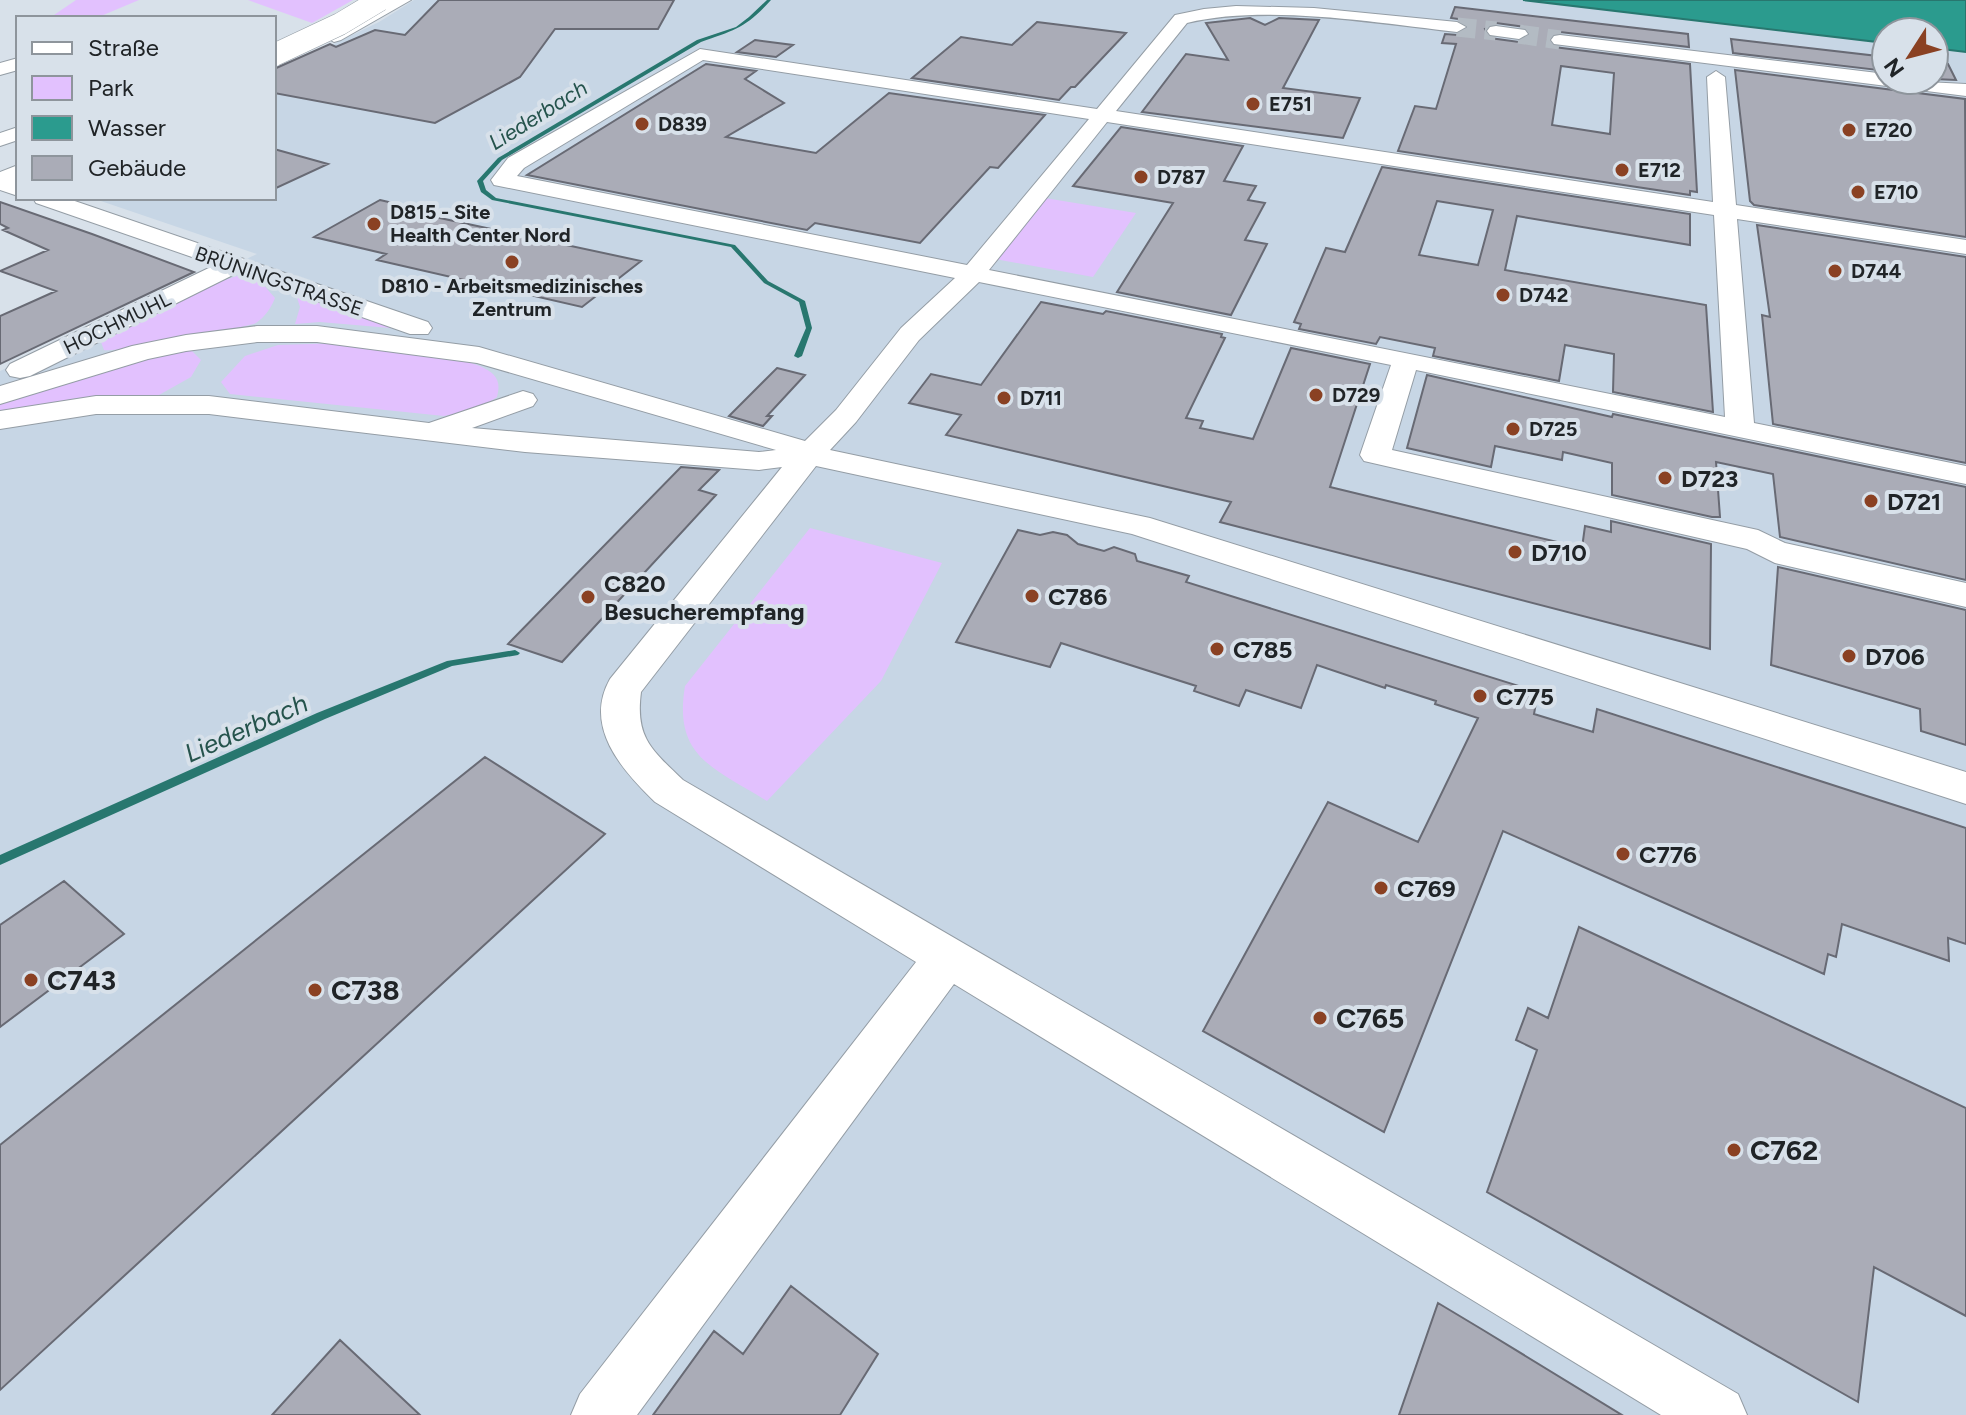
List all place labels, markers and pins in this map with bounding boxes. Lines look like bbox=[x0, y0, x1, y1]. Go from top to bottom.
place label: E751 bbox=[1269, 92, 1312, 116]
marker: E751 bbox=[1244, 95, 1262, 113]
place label: D839 bbox=[658, 112, 707, 136]
marker: D839 bbox=[633, 115, 651, 133]
place label: E720 bbox=[1865, 118, 1912, 142]
marker: E720 bbox=[1840, 121, 1858, 139]
place label: E712 bbox=[1638, 158, 1681, 182]
marker: E712 bbox=[1613, 161, 1631, 179]
place label: D787 bbox=[1157, 165, 1205, 189]
marker: D787 bbox=[1132, 168, 1150, 186]
place label: E710 bbox=[1874, 180, 1918, 204]
marker: E710 bbox=[1849, 183, 1867, 201]
place label: D815 - Site Health Center Nord bbox=[390, 200, 571, 247]
marker: D815 - Site Health Center Nord bbox=[365, 215, 383, 233]
marker: D810 - Arbeitsmedizinisches Zentrum bbox=[503, 253, 521, 271]
place label: D744 bbox=[1851, 259, 1902, 283]
marker: D744 bbox=[1826, 262, 1844, 280]
place label: D810 - Arbeitsmedizinisches Zentrum bbox=[381, 274, 643, 321]
place label: D742 bbox=[1519, 283, 1568, 307]
marker: D742 bbox=[1494, 286, 1512, 304]
place label: D729 bbox=[1332, 383, 1380, 407]
place label: D711 bbox=[1020, 386, 1062, 410]
marker: D729 bbox=[1307, 386, 1325, 404]
marker: D711 bbox=[995, 389, 1013, 407]
place label: D725 bbox=[1529, 417, 1577, 441]
marker: D725 bbox=[1504, 420, 1522, 438]
place label: D723 bbox=[1681, 464, 1738, 493]
marker: D723 bbox=[1656, 469, 1674, 487]
place label: D721 bbox=[1887, 487, 1941, 516]
marker: D721 bbox=[1862, 492, 1880, 510]
place label: D710 bbox=[1531, 538, 1587, 567]
marker: D710 bbox=[1506, 543, 1524, 561]
place label: C820 Besucherempfang bbox=[604, 569, 805, 626]
place label: C786 bbox=[1048, 582, 1107, 611]
marker: C786 bbox=[1023, 587, 1041, 605]
marker: C820 Besucherempfang bbox=[579, 588, 597, 606]
place label: C785 bbox=[1233, 635, 1292, 664]
marker: C785 bbox=[1208, 640, 1226, 658]
place label: D706 bbox=[1865, 642, 1925, 671]
marker: D706 bbox=[1840, 647, 1858, 665]
place label: C775 bbox=[1496, 682, 1554, 711]
marker: C775 bbox=[1471, 687, 1489, 705]
place label: C776 bbox=[1639, 840, 1697, 869]
marker: C776 bbox=[1614, 845, 1632, 863]
place label: C769 bbox=[1397, 874, 1456, 903]
marker: C769 bbox=[1372, 879, 1390, 897]
place label: C743 bbox=[47, 963, 116, 997]
marker: C743 bbox=[22, 971, 40, 989]
place label: C738 bbox=[331, 973, 400, 1007]
marker: C738 bbox=[306, 981, 324, 999]
place label: C765 bbox=[1336, 1001, 1404, 1035]
marker: C765 bbox=[1311, 1009, 1329, 1027]
place label: C762 bbox=[1750, 1133, 1818, 1167]
marker: C762 bbox=[1725, 1141, 1743, 1159]

